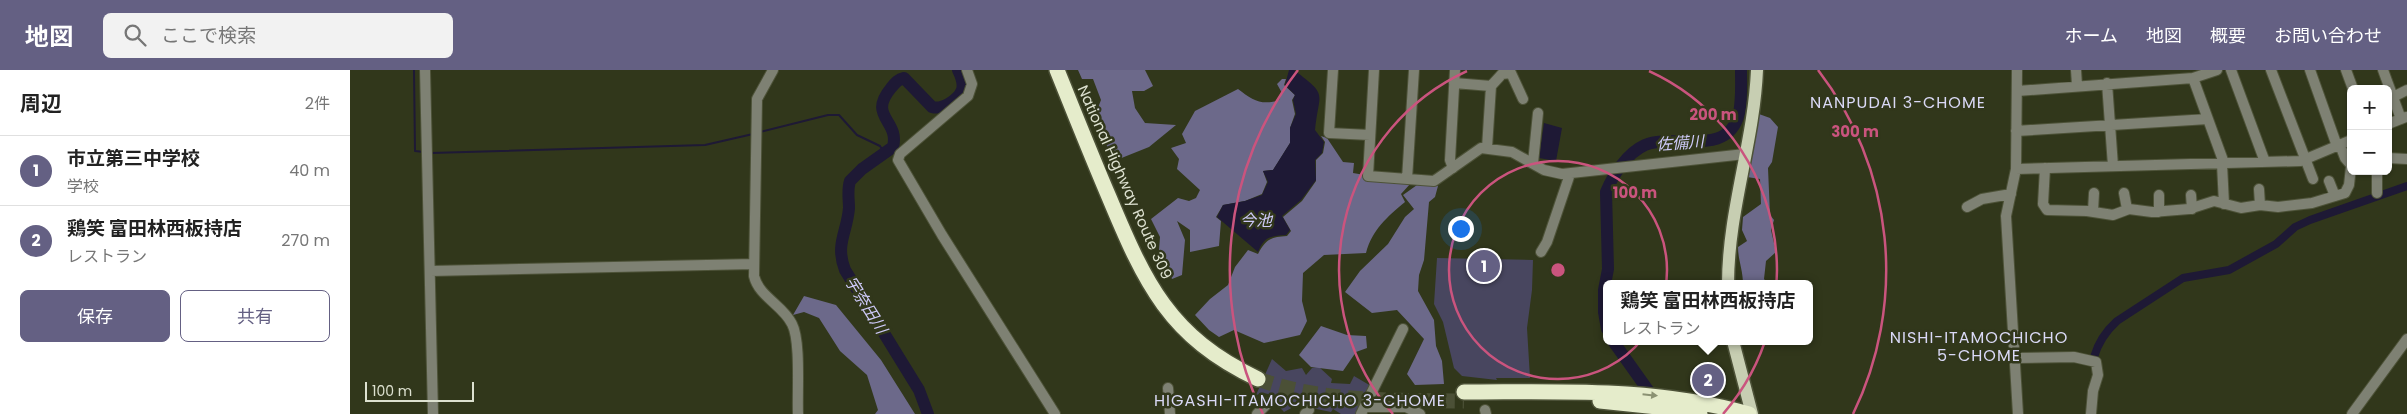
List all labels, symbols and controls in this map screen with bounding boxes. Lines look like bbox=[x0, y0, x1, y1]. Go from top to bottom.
search box bbox=[103, 13, 453, 58]
text: 地図 bbox=[25, 20, 73, 53]
icon: search bbox=[121, 21, 149, 49]
text: ここで検索 bbox=[161, 22, 256, 49]
text: ホーム bbox=[2065, 23, 2118, 48]
text: 地図 bbox=[2146, 23, 2182, 48]
text: 概要 bbox=[2210, 23, 2246, 48]
text: お問い合わせ bbox=[2274, 23, 2382, 48]
street label: National Highway Route 309 bbox=[1073, 82, 1177, 282]
map controls bbox=[2347, 85, 2392, 175]
button: + bbox=[2347, 85, 2392, 130]
text: 周辺 bbox=[20, 89, 62, 118]
district label: NANPUDAI 3-CHOME bbox=[1810, 91, 1986, 114]
text: 2件 bbox=[305, 92, 330, 115]
text: 200 m bbox=[1689, 104, 1737, 125]
text: 300 m bbox=[1831, 121, 1879, 142]
water label: 佐備川 bbox=[1655, 130, 1707, 156]
button: − bbox=[2347, 130, 2392, 175]
text: 市立第三中学校 bbox=[67, 145, 200, 172]
text: 1 bbox=[33, 159, 39, 182]
text: 40 m bbox=[289, 159, 330, 182]
text: 学校 bbox=[67, 175, 99, 198]
text: 100 m bbox=[1613, 182, 1657, 203]
water label: 今池 bbox=[1240, 209, 1274, 232]
text: 鶏笑 富田林西板持店 bbox=[67, 215, 242, 242]
your location bbox=[1448, 216, 1474, 242]
text: 2 bbox=[31, 229, 41, 252]
text: 270 m bbox=[281, 229, 330, 252]
text: レストラン bbox=[67, 245, 147, 268]
pin: 1 bbox=[1468, 247, 1500, 285]
centre of rings bbox=[1549, 261, 1567, 279]
water label: 宇奈田川 bbox=[839, 272, 894, 340]
popup bbox=[1603, 280, 1813, 345]
text: 鶏笑 富田林西板持店 bbox=[1620, 287, 1796, 314]
button: 保存 bbox=[20, 290, 170, 342]
button: 共有 bbox=[180, 290, 330, 342]
text: レストラン bbox=[1620, 317, 1701, 340]
district label: NISHI-ITAMOCHICHO 5-CHOME bbox=[1890, 326, 2068, 367]
pin: 2 bbox=[1692, 361, 1724, 399]
scale bar bbox=[365, 379, 474, 402]
text: 100 m bbox=[372, 381, 412, 401]
district label: HIGASHI-ITAMOCHICHO 3-CHOME bbox=[1154, 389, 1446, 412]
one-way arrow bbox=[1643, 391, 1659, 399]

